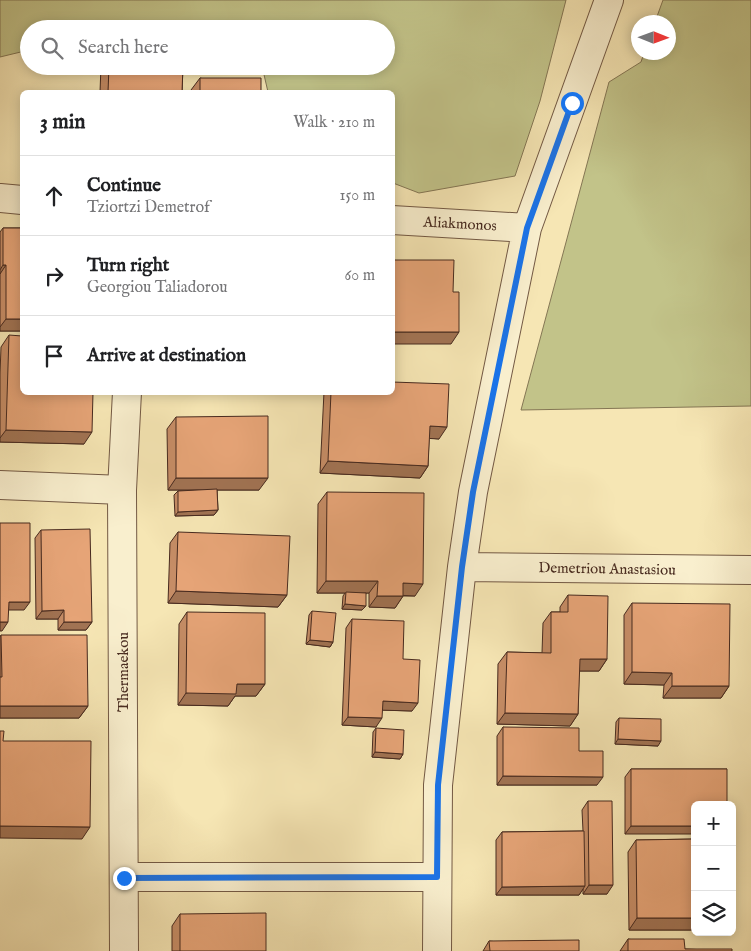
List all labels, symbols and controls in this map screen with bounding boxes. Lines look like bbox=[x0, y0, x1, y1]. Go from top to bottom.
north arrow bbox=[631, 15, 676, 60]
search box bbox=[20, 20, 395, 75]
icon: search bbox=[38, 34, 66, 62]
text: Search here bbox=[78, 36, 169, 60]
route start bbox=[561, 92, 584, 115]
text: 3 min bbox=[40, 109, 85, 136]
text: Walk · 210 m bbox=[293, 113, 375, 133]
text: Continue bbox=[87, 174, 161, 198]
icon: ahead bbox=[40, 182, 68, 210]
text: 150 m bbox=[340, 186, 375, 206]
text: Tziortzi Demetrof bbox=[87, 198, 210, 218]
street label: Aliakmonos bbox=[422, 213, 497, 235]
text: Turn right bbox=[87, 254, 169, 278]
icon: right bbox=[40, 262, 68, 290]
text: 60 m bbox=[345, 266, 375, 286]
text: Georgiou Taliadorou bbox=[87, 278, 228, 298]
icon: arrive bbox=[40, 342, 68, 370]
text: Arrive at destination bbox=[87, 344, 246, 368]
street label: Demetriou Anastasiou bbox=[538, 558, 676, 580]
street label: Thermaekou bbox=[114, 632, 133, 712]
map controls bbox=[691, 801, 736, 936]
button: + bbox=[691, 801, 736, 846]
button: − bbox=[691, 846, 736, 891]
route end bbox=[113, 867, 136, 890]
button: layers bbox=[691, 891, 736, 936]

